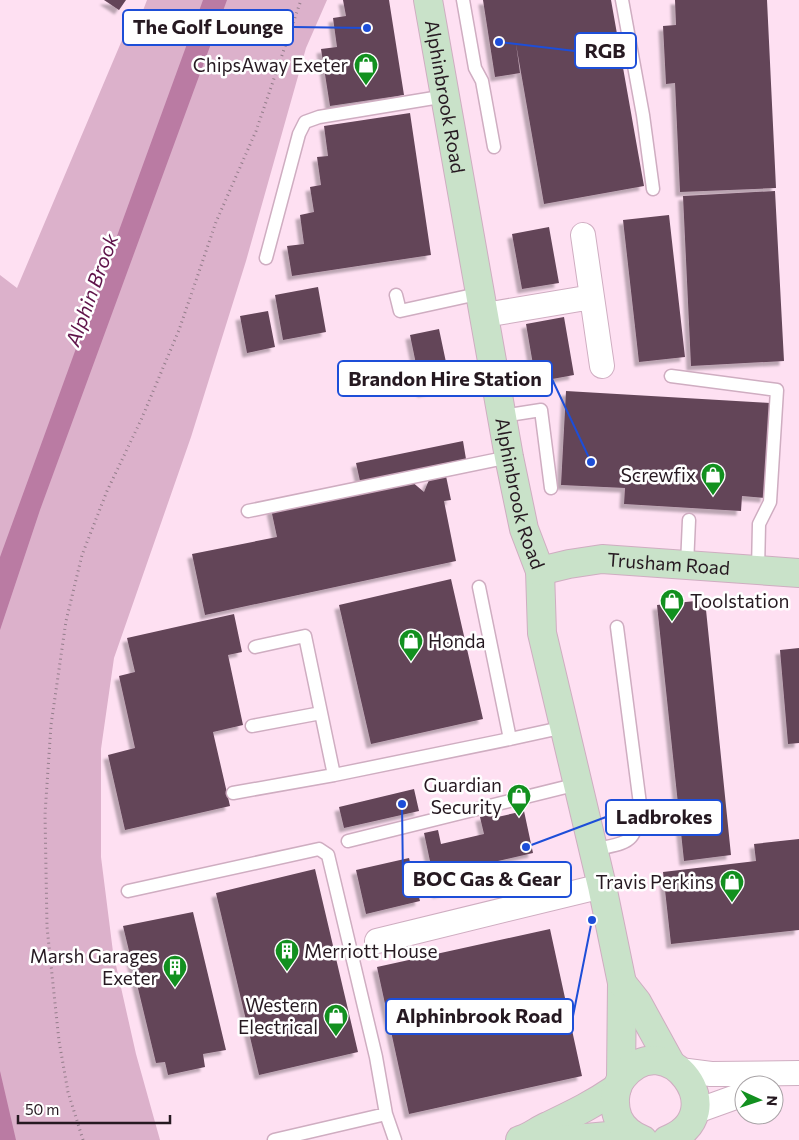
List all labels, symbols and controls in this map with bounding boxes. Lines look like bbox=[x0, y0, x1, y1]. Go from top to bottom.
callout: The Golf Lounge bbox=[123, 10, 293, 45]
text: The Golf Lounge bbox=[133, 14, 283, 38]
street label: Alphinbrook Road bbox=[421, 18, 470, 175]
callout: RGB bbox=[575, 33, 636, 68]
text: RGB bbox=[584, 38, 626, 62]
shop icon: ChipsAway Exeter bbox=[353, 52, 379, 86]
place label: ChipsAway Exeter bbox=[193, 53, 348, 76]
water label: Alphin Brook bbox=[59, 229, 123, 350]
callout: Brandon Hire Station bbox=[338, 361, 552, 396]
text: Brandon Hire Station bbox=[348, 366, 542, 390]
street label: Alphinbrook Road bbox=[491, 416, 550, 572]
shop icon: Screwfix bbox=[700, 462, 726, 496]
place label: Screwfix bbox=[621, 463, 696, 486]
street label: Trusham Road bbox=[607, 547, 731, 579]
shop icon: Toolstation bbox=[659, 588, 685, 622]
place label: Toolstation bbox=[690, 589, 789, 612]
shop icon: Honda bbox=[398, 628, 424, 662]
place label: Honda bbox=[428, 629, 485, 652]
place label: Guardian Security bbox=[424, 773, 502, 818]
shop icon: Guardian Security bbox=[506, 783, 532, 817]
callout: Ladbrokes bbox=[606, 800, 722, 835]
text: Ladbrokes bbox=[616, 804, 712, 828]
callout: BOC Gas & Gear bbox=[403, 862, 571, 897]
text: BOC Gas & Gear bbox=[413, 866, 561, 890]
shop icon: Travis Perkins bbox=[719, 869, 745, 903]
place label: Travis Perkins bbox=[595, 870, 714, 893]
building icon: Merriott House bbox=[274, 938, 300, 972]
place label: Merriott House bbox=[304, 939, 438, 962]
place label: Marsh Garages Exeter bbox=[30, 944, 158, 989]
building icon: Marsh Garages Exeter bbox=[162, 954, 188, 988]
place label: Western Electrical bbox=[238, 993, 318, 1038]
callout: Alphinbrook Road bbox=[386, 999, 573, 1034]
shop icon: Western Electrical bbox=[323, 1003, 349, 1037]
text: Alphinbrook Road bbox=[396, 1003, 562, 1027]
north arrow bbox=[734, 1075, 784, 1125]
scale bar bbox=[18, 1092, 170, 1124]
text: N bbox=[764, 1095, 781, 1106]
text: 50 m bbox=[25, 1100, 59, 1118]

